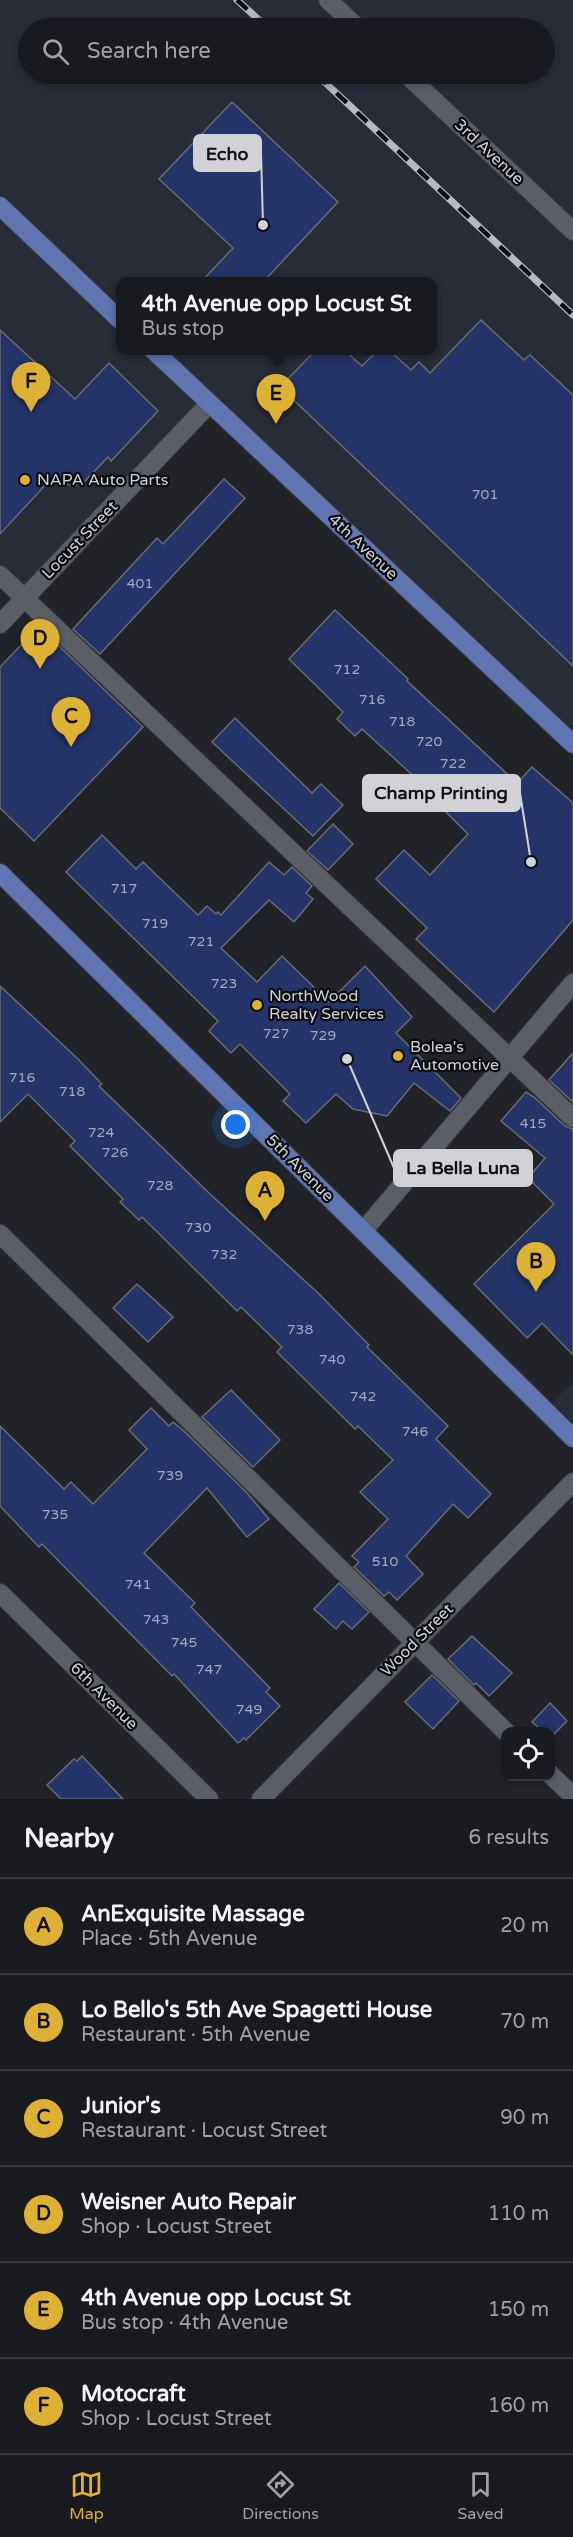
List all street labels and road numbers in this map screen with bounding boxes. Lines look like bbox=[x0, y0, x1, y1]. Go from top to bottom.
street label: 3rd Avenue bbox=[450, 115, 528, 189]
street label: Locust Street bbox=[38, 497, 122, 583]
street label: 4th Avenue bbox=[324, 510, 402, 584]
street label: 5th Avenue bbox=[262, 1130, 338, 1206]
street label: Wood Street bbox=[376, 1599, 458, 1681]
street label: 6th Avenue bbox=[66, 1658, 142, 1734]

